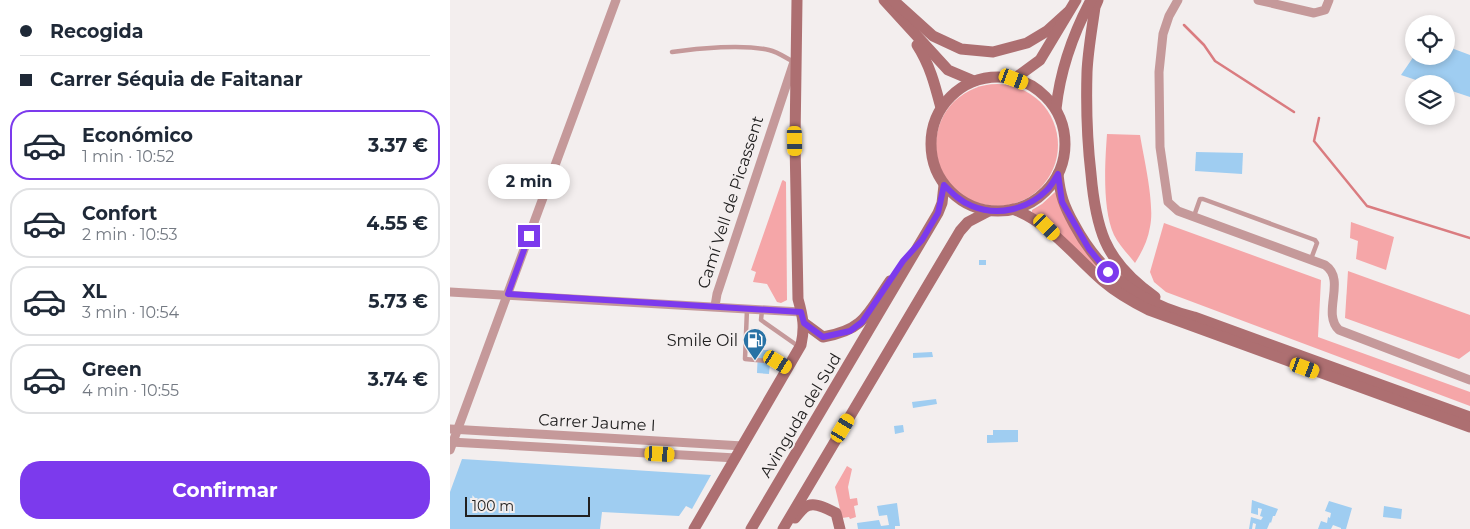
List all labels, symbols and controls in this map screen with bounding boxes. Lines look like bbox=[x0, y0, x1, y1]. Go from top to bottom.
map controls bbox=[1405, 15, 1455, 125]
button: locate bbox=[1405, 15, 1455, 65]
text: Recogida bbox=[50, 20, 143, 43]
car bbox=[997, 67, 1030, 91]
text: Carrer Séquia de Faitanar bbox=[50, 68, 303, 91]
button: layers bbox=[1405, 75, 1455, 125]
street label: Camí Vell de Picassent bbox=[694, 113, 768, 291]
icon: car bbox=[22, 123, 67, 168]
text: Económico bbox=[82, 124, 193, 147]
car bbox=[787, 126, 802, 156]
text: 3.37 € bbox=[368, 134, 428, 157]
text: 1 min · 10:52 bbox=[82, 147, 174, 166]
callout: 2 min bbox=[488, 164, 570, 198]
text: 2 min bbox=[506, 172, 552, 191]
icon: car bbox=[22, 201, 67, 246]
text: Confort bbox=[82, 202, 157, 225]
car bbox=[1031, 211, 1062, 243]
text: 4.55 € bbox=[366, 212, 428, 235]
text: 2 min · 10:53 bbox=[82, 225, 178, 244]
route end bbox=[518, 225, 540, 247]
route start bbox=[1097, 261, 1119, 283]
icon: car bbox=[22, 279, 67, 324]
text: XL bbox=[82, 280, 107, 303]
text: 5.73 € bbox=[368, 290, 428, 313]
text: 3 min · 10:54 bbox=[82, 303, 179, 322]
fuel station icon: Smile Oil bbox=[742, 327, 768, 361]
place label: Smile Oil bbox=[667, 331, 738, 350]
car bbox=[761, 348, 794, 376]
street label: Avinguda del Sud bbox=[756, 350, 845, 481]
car bbox=[1288, 356, 1321, 380]
icon: car bbox=[22, 357, 67, 402]
text: Green bbox=[82, 358, 142, 381]
text: 3.74 € bbox=[368, 368, 428, 391]
text: 4 min · 10:55 bbox=[82, 381, 179, 400]
street label: Carrer Jaume I bbox=[538, 410, 656, 435]
car bbox=[828, 411, 857, 445]
car bbox=[644, 446, 675, 462]
button: Confirmar bbox=[20, 461, 430, 519]
scale bar bbox=[465, 494, 590, 517]
text: 100 m bbox=[472, 497, 514, 515]

